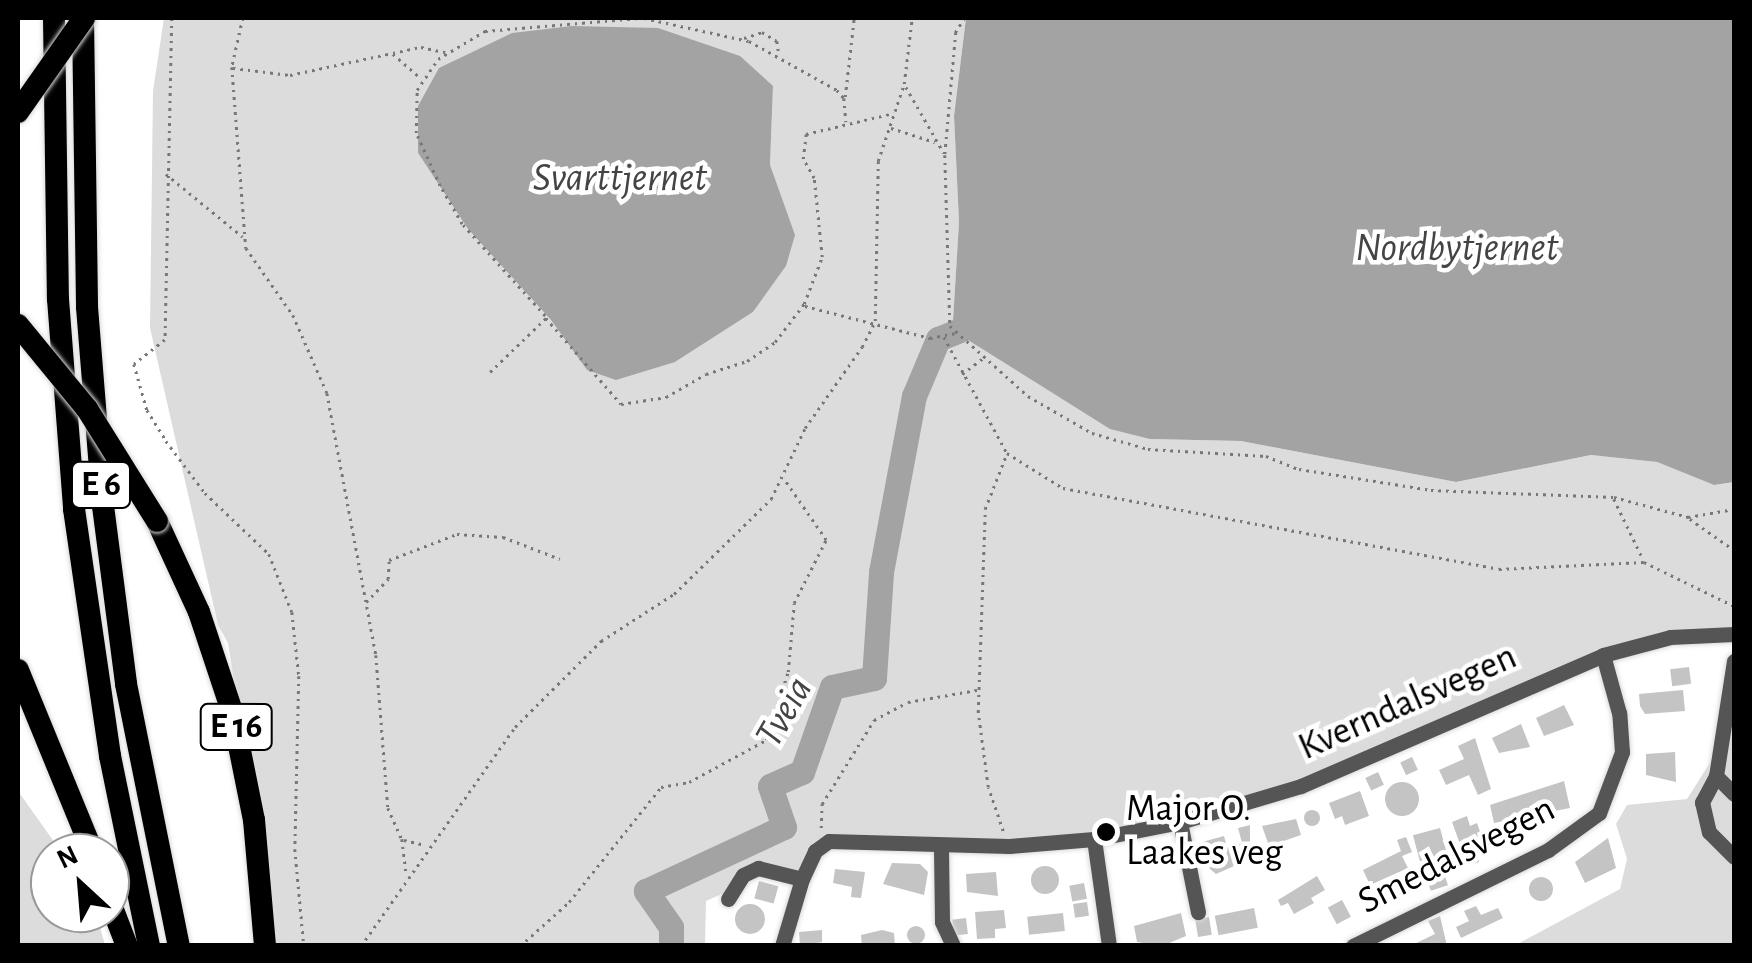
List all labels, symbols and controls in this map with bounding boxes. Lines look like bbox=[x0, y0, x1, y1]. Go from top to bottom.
water label: Svarttjernet bbox=[533, 154, 707, 202]
water label: Nordbytjernet bbox=[1355, 224, 1559, 272]
road number: E 6 bbox=[68, 455, 134, 515]
street label: Kverndalsvegen bbox=[1292, 635, 1524, 771]
water label: Tveia bbox=[745, 668, 823, 756]
road number: E 16 bbox=[198, 697, 274, 757]
place label: Major O. Laakes veg bbox=[1126, 787, 1283, 876]
street label: Smedalsvegen bbox=[1351, 787, 1563, 925]
marker: Major O. Laakes veg bbox=[1095, 821, 1117, 843]
north arrow bbox=[30, 833, 130, 933]
text: N bbox=[53, 841, 83, 875]

